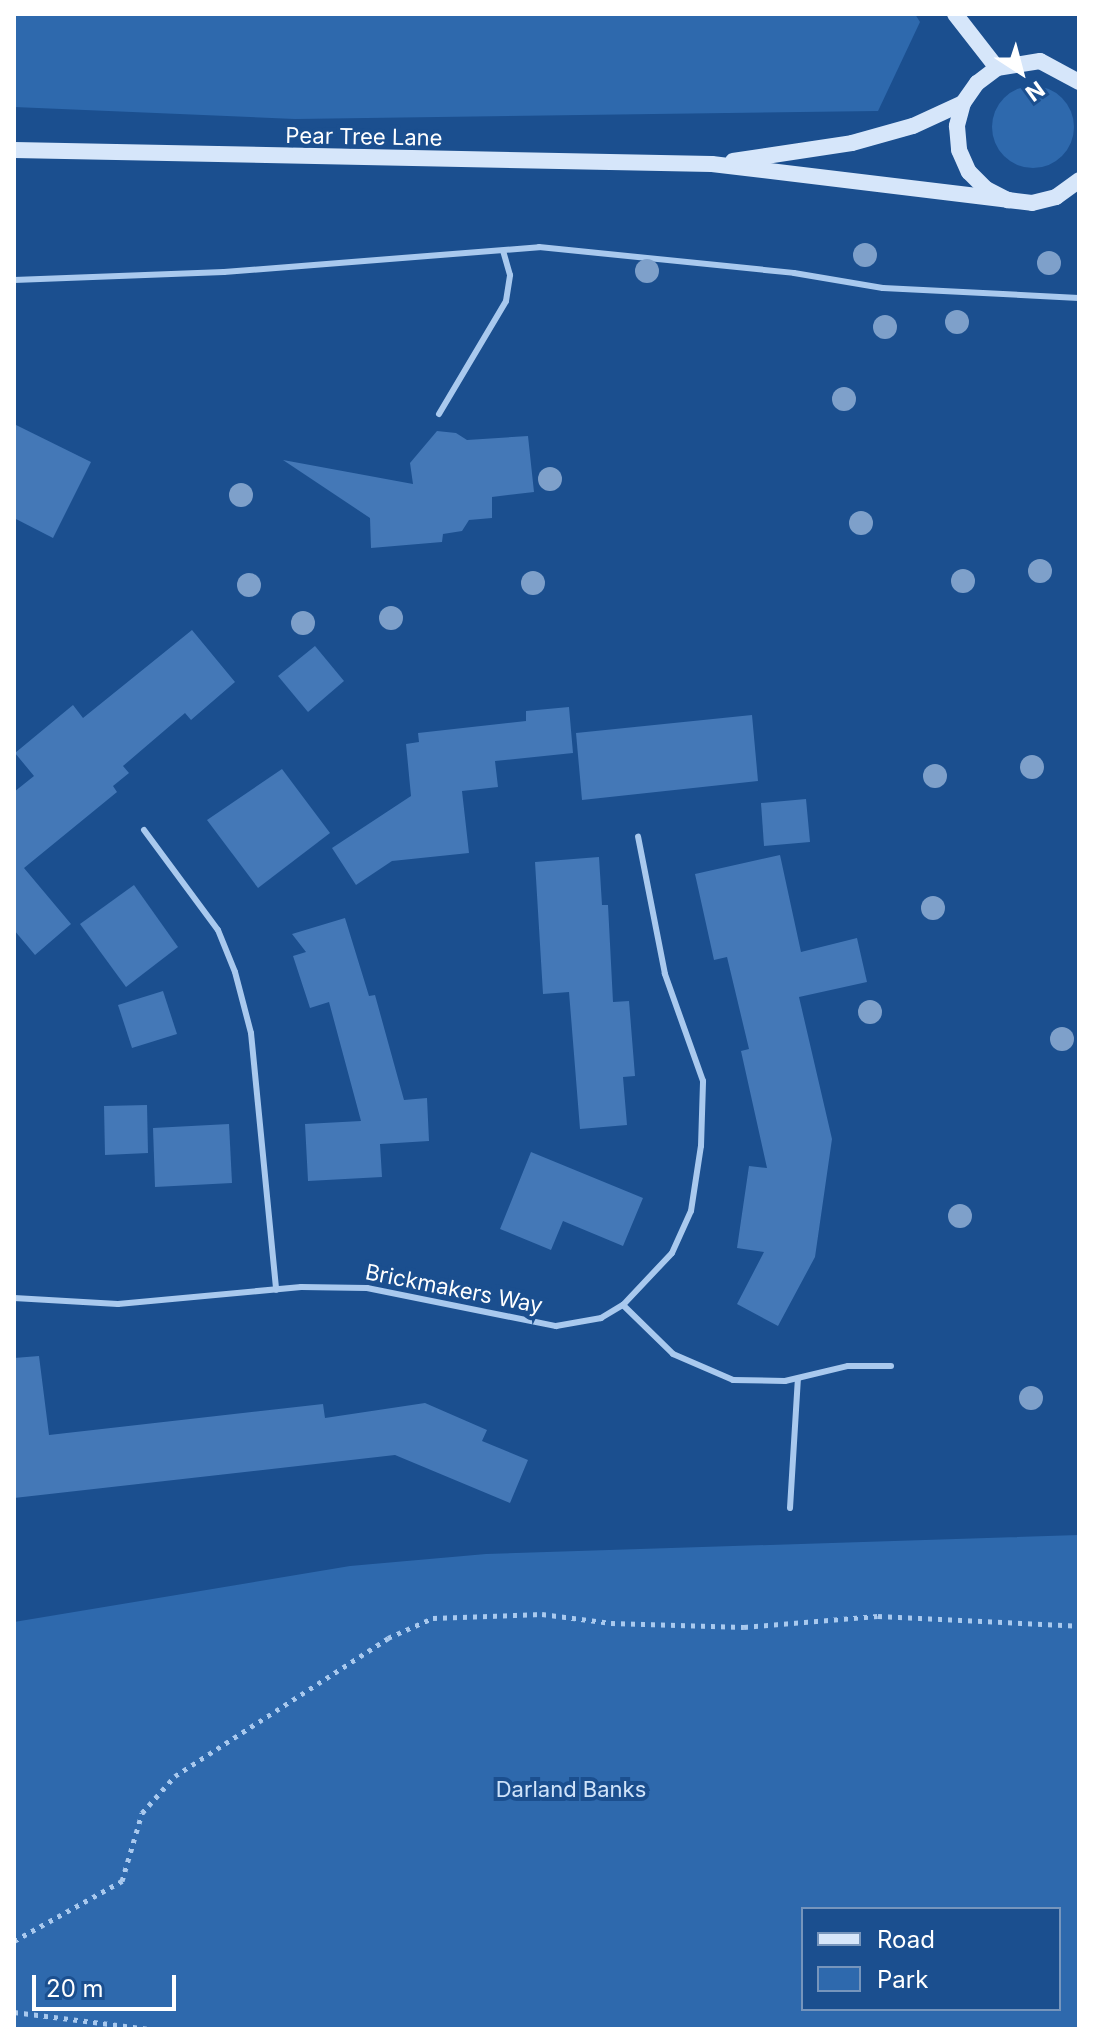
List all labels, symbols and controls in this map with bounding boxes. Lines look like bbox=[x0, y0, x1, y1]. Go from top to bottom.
north arrow bbox=[981, 32, 1061, 112]
text: N bbox=[1021, 76, 1050, 107]
street label: Pear Tree Lane bbox=[285, 122, 443, 152]
street label: Brickmakers Way bbox=[363, 1259, 545, 1319]
park label: Darland Banks bbox=[496, 1777, 646, 1803]
legend bbox=[801, 1907, 1061, 2011]
text: Road bbox=[877, 1925, 935, 1954]
scale bar bbox=[36, 1959, 180, 2009]
text: Park bbox=[877, 1965, 928, 1994]
text: 20 m bbox=[46, 1974, 104, 2003]

